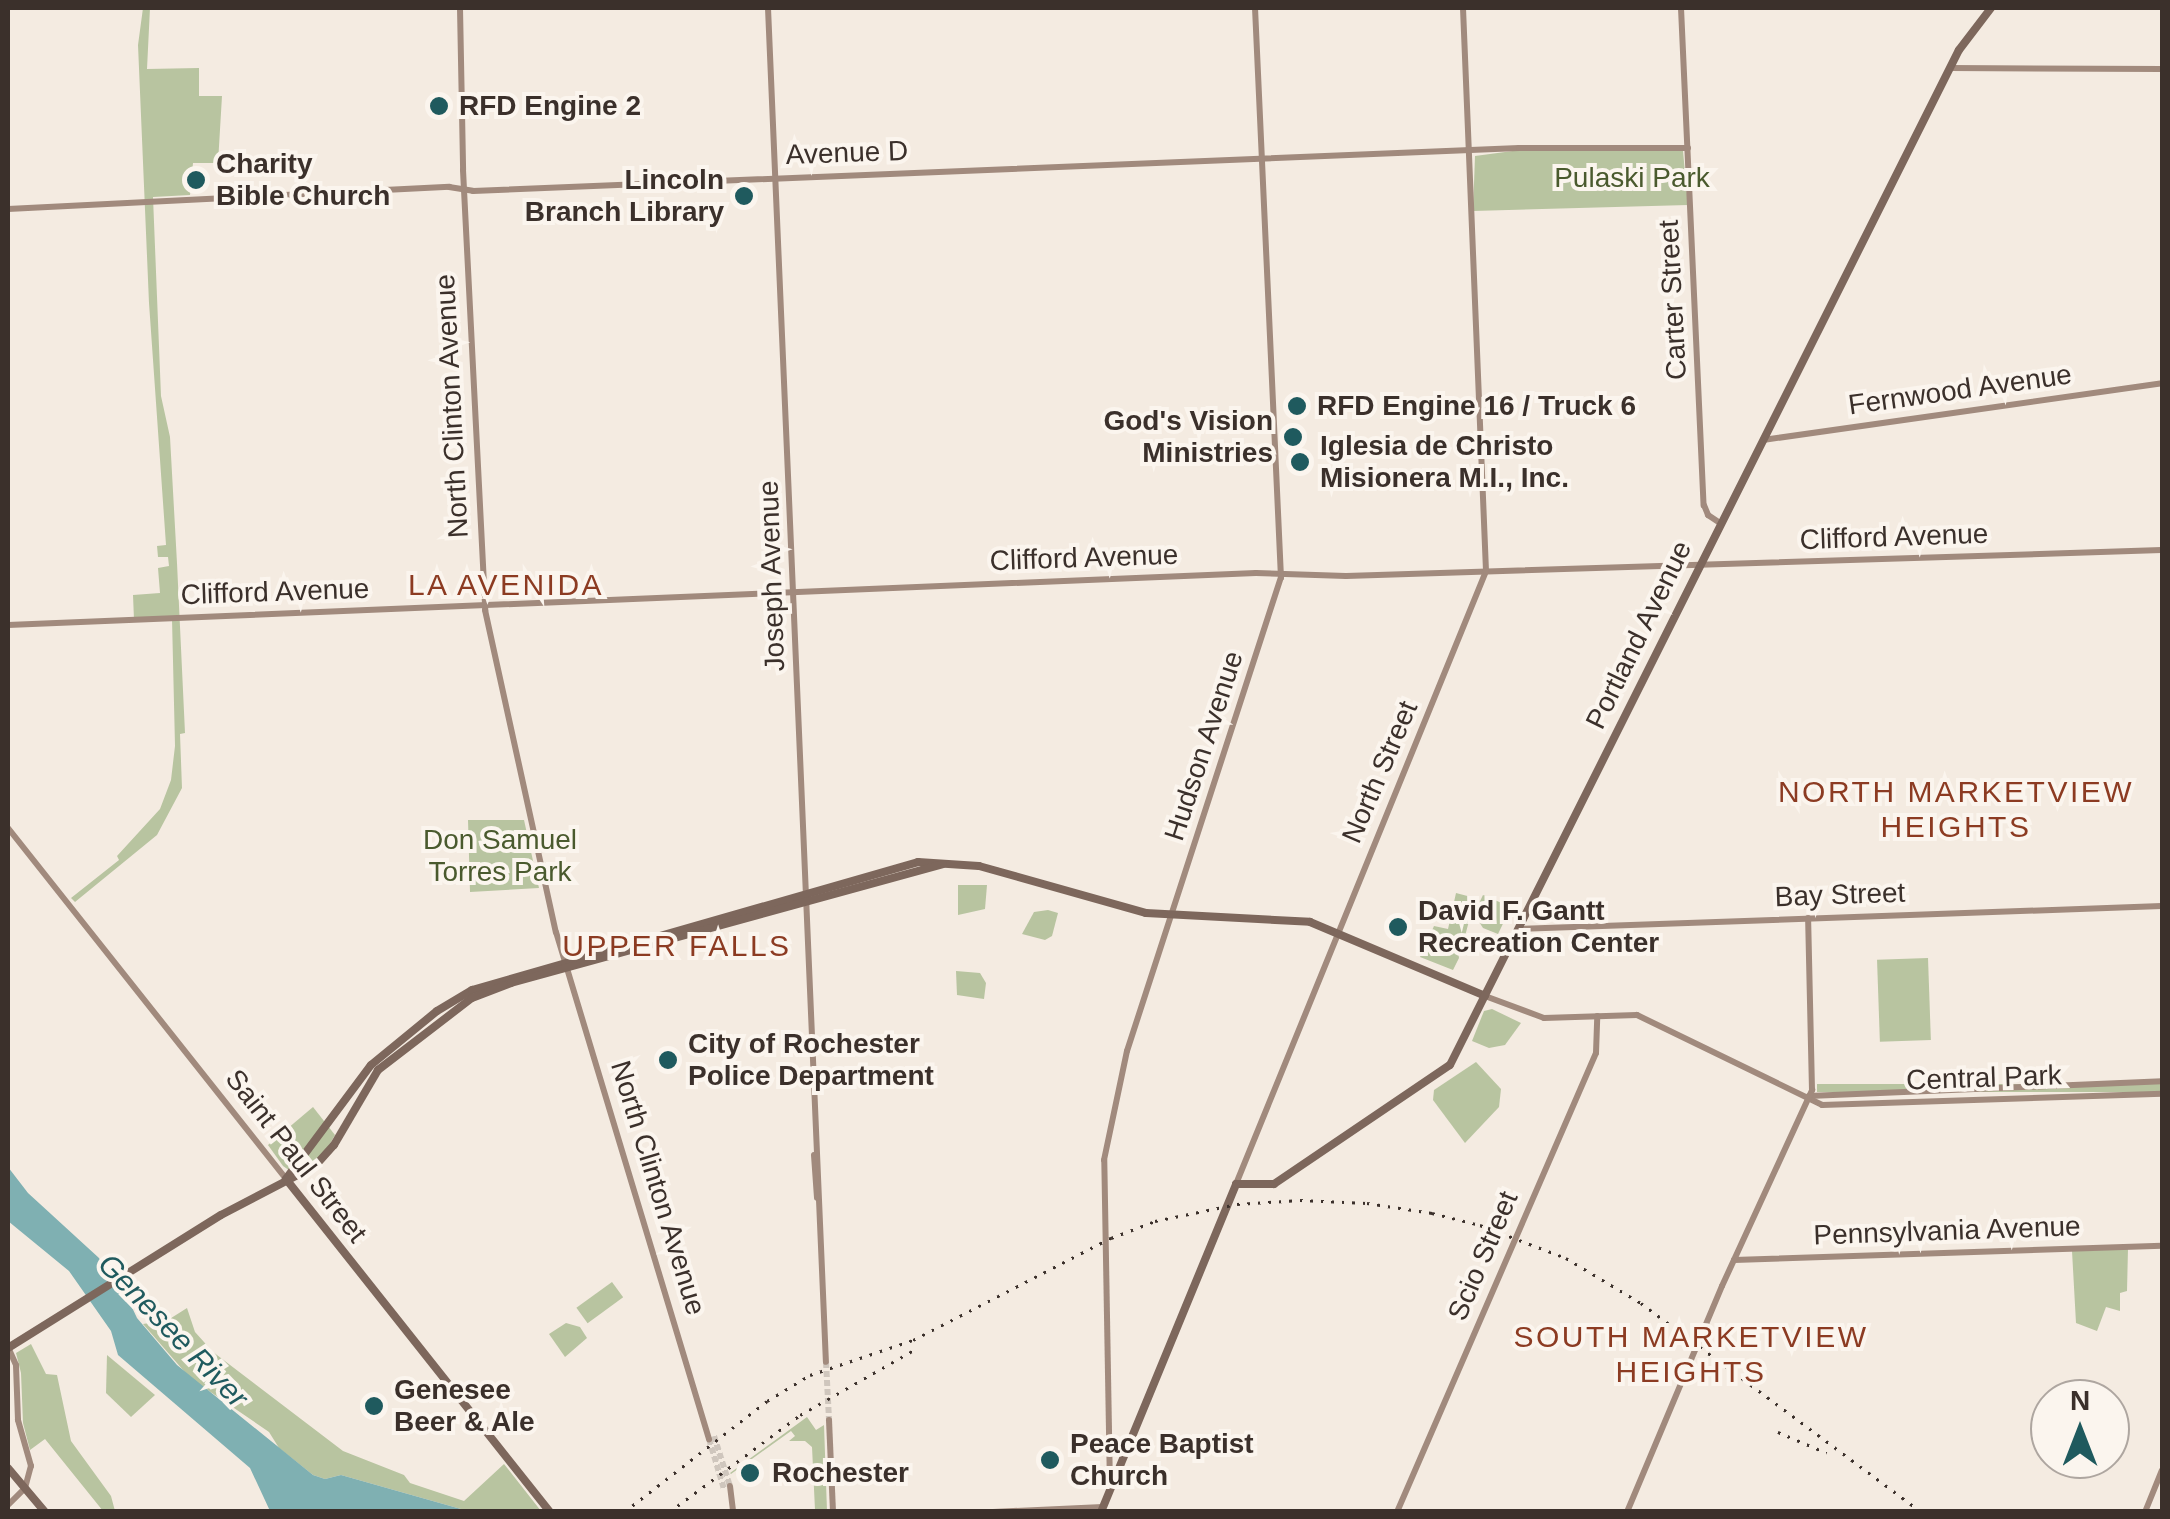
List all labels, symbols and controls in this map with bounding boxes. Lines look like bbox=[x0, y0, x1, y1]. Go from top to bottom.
place label: RFD Engine 2 bbox=[459, 89, 641, 123]
marker: RFD Engine 2 bbox=[428, 95, 450, 117]
street label: Avenue D bbox=[785, 134, 909, 172]
place label: Charity Bible Church bbox=[216, 147, 390, 213]
park label: Pulaski Park bbox=[1554, 161, 1710, 195]
place label: Lincoln Branch Library bbox=[525, 163, 724, 229]
marker: Charity Bible Church bbox=[185, 169, 207, 191]
marker: Lincoln Branch Library bbox=[733, 185, 755, 207]
street label: Carter Street bbox=[1652, 219, 1694, 381]
street label: North Clinton Avenue bbox=[428, 272, 476, 540]
street label: Fernwood Avenue bbox=[1845, 358, 2075, 422]
place label: RFD Engine 16 / Truck 6 bbox=[1317, 389, 1636, 423]
marker: RFD Engine 16 / Truck 6 bbox=[1286, 395, 1308, 417]
place label: God's Vision Ministries bbox=[1103, 404, 1273, 470]
marker: God's Vision Ministries bbox=[1282, 426, 1304, 448]
place label: Iglesia de Christo Misionera M.I., Inc. bbox=[1320, 429, 1569, 495]
marker: Iglesia de Christo Misionera M.I., Inc. bbox=[1289, 451, 1311, 473]
street label: Joseph Avenue bbox=[752, 479, 792, 673]
street label: Clifford Avenue bbox=[1798, 517, 1990, 557]
street label: Portland Avenue bbox=[1579, 535, 1699, 735]
street label: Clifford Avenue bbox=[988, 538, 1180, 578]
district label: LA AVENIDA bbox=[406, 567, 606, 603]
street label: Clifford Avenue bbox=[179, 572, 371, 612]
street label: Hudson Avenue bbox=[1157, 646, 1251, 846]
street label: North Street bbox=[1335, 696, 1425, 848]
district label: NORTH MARKETVIEW HEIGHTS bbox=[1778, 774, 2134, 844]
park label: Don Samuel Torres Park bbox=[423, 823, 577, 889]
street label: Bay Street bbox=[1774, 876, 1906, 914]
place label: David F. Gantt Recreation Center bbox=[1418, 894, 1659, 960]
marker: David F. Gantt Recreation Center bbox=[1387, 916, 1409, 938]
district label: UPPER FALLS bbox=[562, 928, 792, 964]
place label: City of Rochester Police Department bbox=[688, 1027, 934, 1093]
marker: City of Rochester Police Department bbox=[657, 1049, 679, 1071]
street label: North Clinton Avenue bbox=[603, 1056, 713, 1320]
street label: Central Park bbox=[1906, 1058, 2062, 1098]
street label: Saint Paul Street bbox=[218, 1063, 374, 1249]
street label: Scio Street bbox=[1441, 1186, 1525, 1326]
street label: Pennsylvania Avenue bbox=[1812, 1210, 2082, 1252]
water label: Genesee River bbox=[91, 1247, 255, 1415]
district label: SOUTH MARKETVIEW HEIGHTS bbox=[1513, 1319, 1869, 1390]
place label: Genesee Beer & Ale bbox=[394, 1373, 536, 1439]
north arrow bbox=[2030, 1379, 2130, 1479]
text: N bbox=[2070, 1385, 2090, 1416]
marker: Genesee Beer & Ale bbox=[363, 1395, 385, 1417]
place label: Peace Baptist Church bbox=[1070, 1427, 1254, 1493]
marker: Peace Baptist Church bbox=[1039, 1449, 1061, 1471]
place label: Rochester bbox=[772, 1456, 909, 1490]
marker: Rochester bbox=[737, 1460, 763, 1486]

